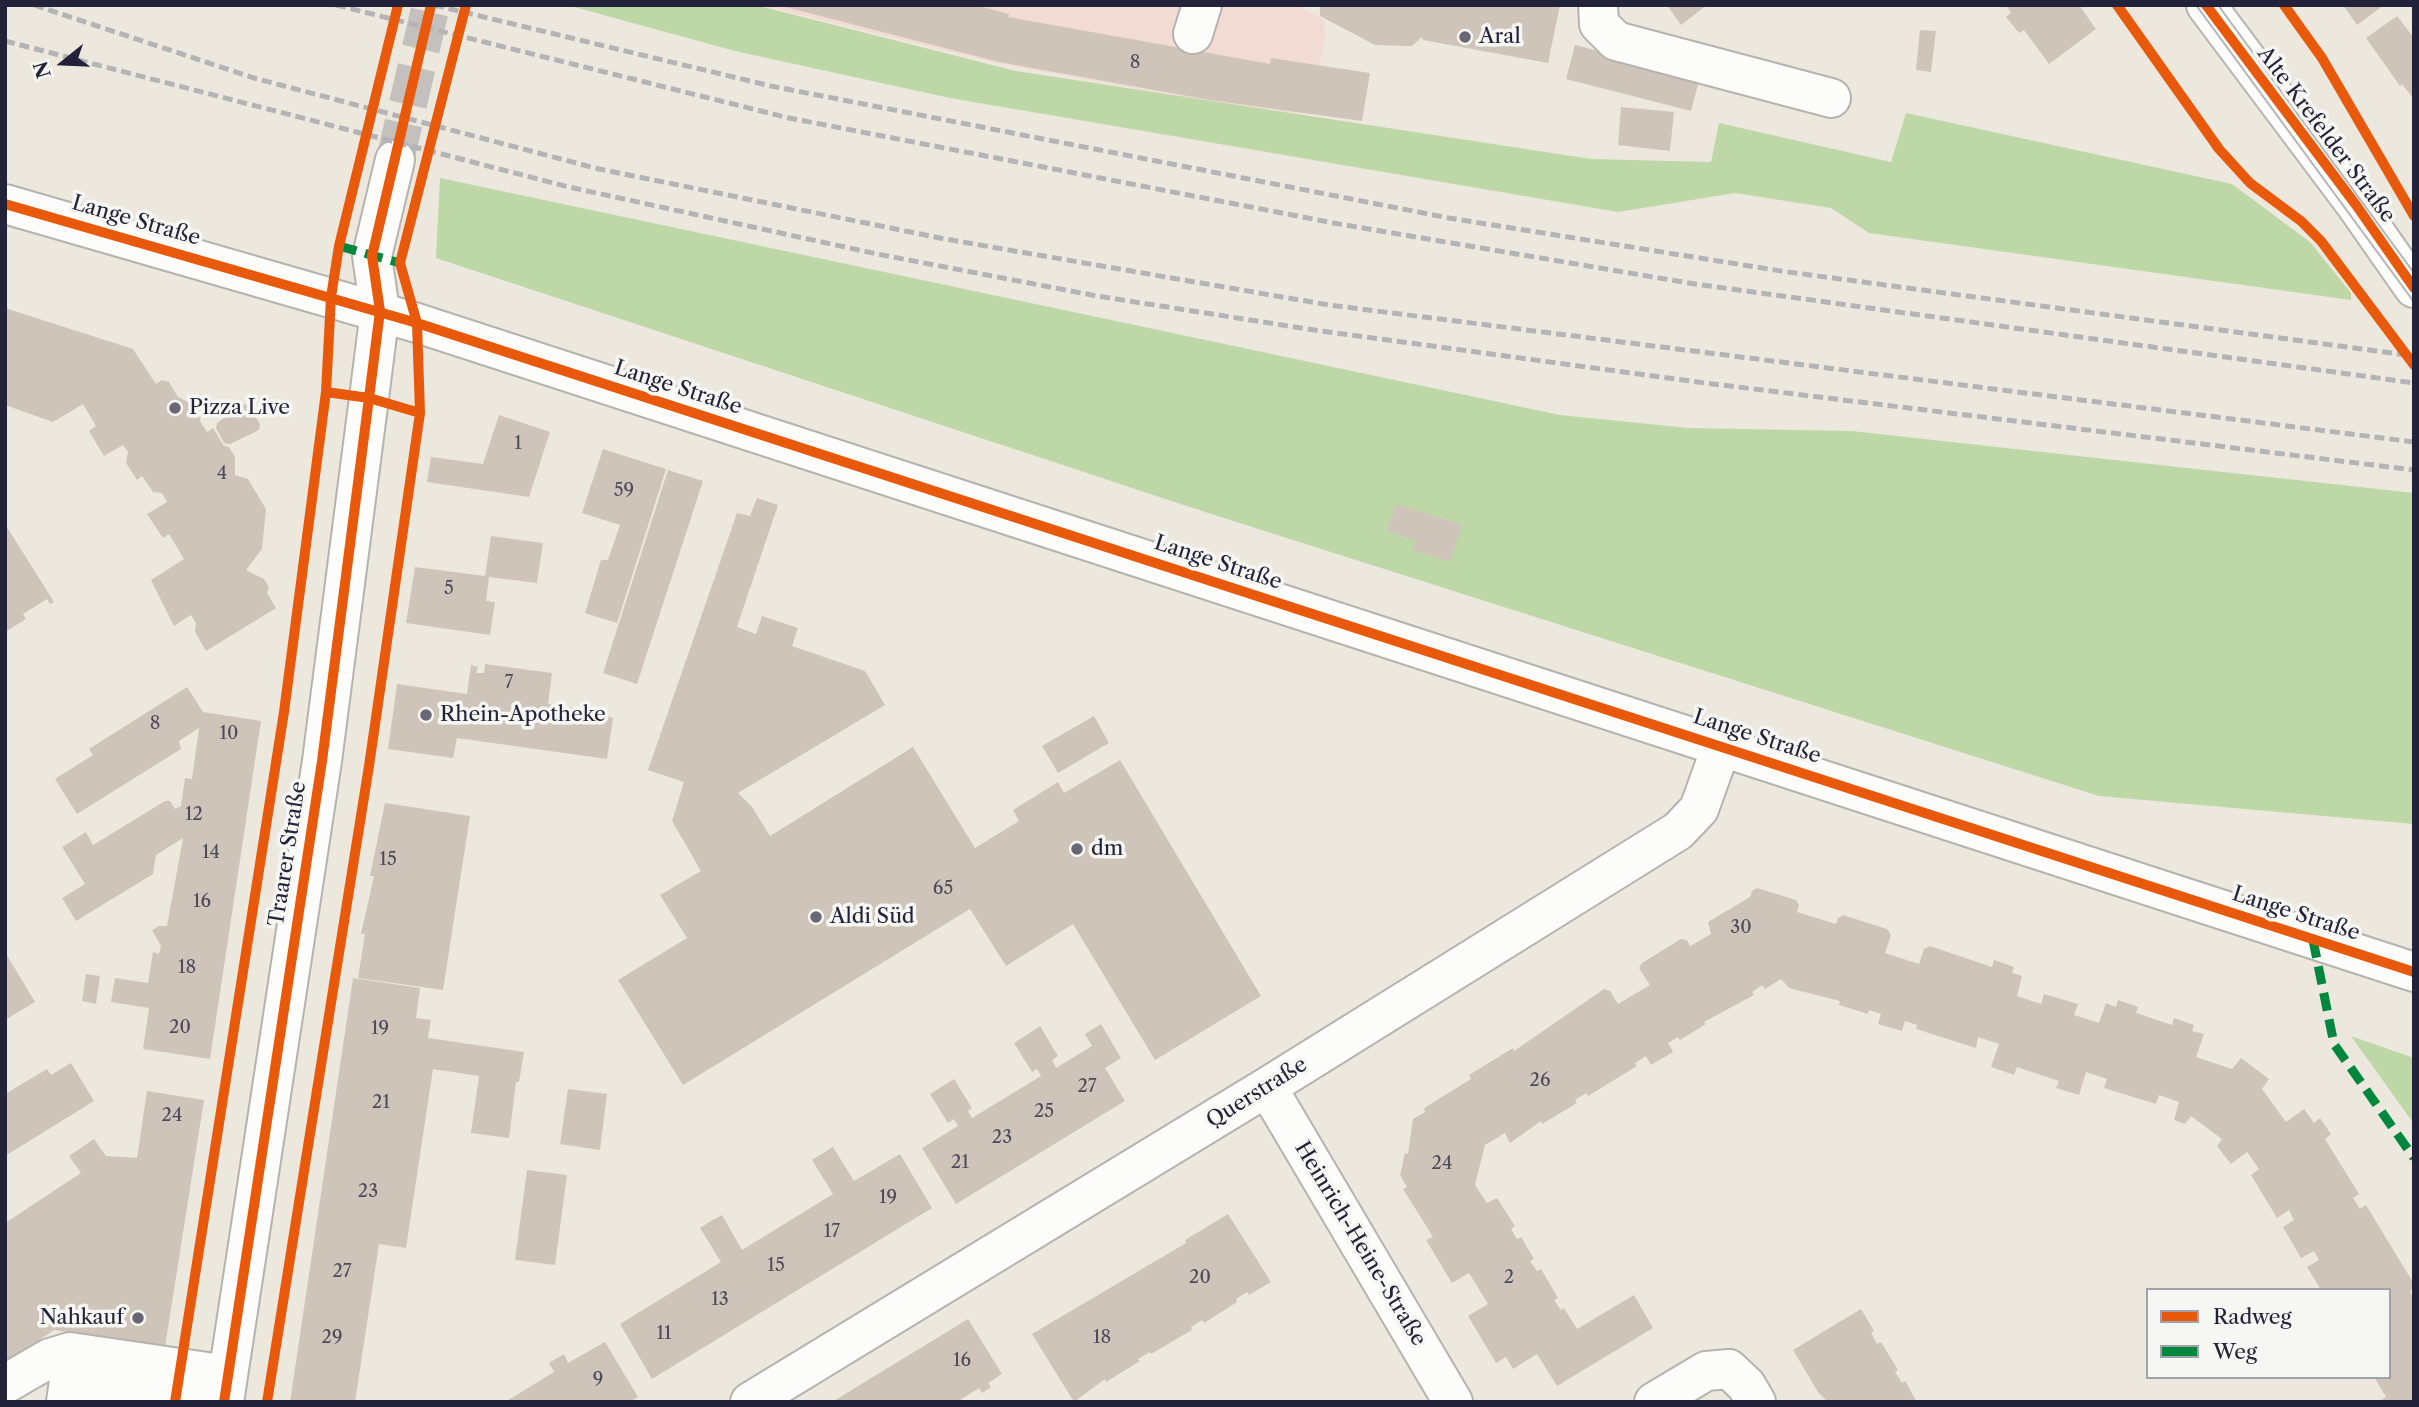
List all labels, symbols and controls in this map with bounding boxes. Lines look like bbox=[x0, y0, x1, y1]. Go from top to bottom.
place label: Aral bbox=[1479, 24, 1521, 50]
north arrow bbox=[28, 28, 98, 98]
marker: Aral bbox=[1457, 29, 1473, 45]
street label: Alte Krefelder Straße bbox=[2252, 42, 2400, 228]
house number: 8 bbox=[1130, 52, 1140, 74]
text: N bbox=[29, 58, 56, 81]
street label: Lange Straße bbox=[69, 191, 203, 251]
street label: Lange Straße bbox=[611, 356, 745, 420]
place label: Pizza Live bbox=[189, 395, 290, 421]
marker: Pizza Live bbox=[167, 400, 183, 416]
house number: 1 bbox=[514, 433, 522, 455]
house number: 4 bbox=[217, 463, 227, 485]
house number: 59 bbox=[614, 480, 634, 502]
street label: Lange Straße bbox=[1151, 531, 1285, 595]
house number: 5 bbox=[444, 578, 454, 600]
house number: 7 bbox=[505, 672, 513, 694]
place label: Rhein-Apotheke bbox=[440, 702, 606, 728]
street label: Lange Straße bbox=[1690, 705, 1824, 769]
marker: Rhein-Apotheke bbox=[418, 707, 434, 723]
house number: 8 bbox=[150, 713, 160, 735]
house number: 10 bbox=[220, 723, 238, 745]
street label: Traarer Straße bbox=[264, 780, 312, 928]
house number: 12 bbox=[185, 804, 203, 826]
place label: dm bbox=[1091, 836, 1123, 862]
marker: dm bbox=[1069, 841, 1085, 857]
house number: 14 bbox=[202, 842, 220, 864]
house number: 15 bbox=[379, 849, 397, 871]
house number: 65 bbox=[933, 878, 953, 900]
street label: Lange Straße bbox=[2229, 882, 2363, 946]
house number: 16 bbox=[193, 891, 211, 913]
place label: Aldi Süd bbox=[830, 904, 915, 930]
marker: Aldi Süd bbox=[808, 909, 824, 925]
house number: 30 bbox=[1730, 917, 1752, 939]
house number: 18 bbox=[178, 957, 196, 979]
house number: 20 bbox=[169, 1017, 191, 1039]
house number: 19 bbox=[371, 1018, 389, 1040]
street label: Querstraße bbox=[1202, 1052, 1312, 1134]
house number: 26 bbox=[1530, 1070, 1550, 1092]
house number: 27 bbox=[1077, 1076, 1097, 1098]
house number: 21 bbox=[372, 1092, 390, 1114]
house number: 25 bbox=[1034, 1101, 1054, 1123]
house number: 24 bbox=[162, 1105, 182, 1127]
house number: 23 bbox=[992, 1127, 1012, 1149]
street label: Heinrich-Heine-Straße bbox=[1289, 1137, 1431, 1351]
house number: 21 bbox=[951, 1152, 969, 1174]
house number: 24 bbox=[1432, 1153, 1452, 1175]
house number: 23 bbox=[358, 1181, 378, 1203]
house number: 19 bbox=[879, 1187, 897, 1209]
house number: 17 bbox=[824, 1221, 840, 1243]
house number: 15 bbox=[767, 1255, 785, 1277]
house number: 27 bbox=[332, 1261, 352, 1283]
house number: 20 bbox=[1189, 1267, 1211, 1289]
house number: 2 bbox=[1504, 1267, 1514, 1289]
legend bbox=[2146, 1288, 2391, 1379]
house number: 13 bbox=[711, 1289, 729, 1311]
text: Radweg bbox=[2213, 1304, 2292, 1329]
place label: Nahkauf bbox=[40, 1305, 124, 1331]
marker: Nahkauf bbox=[130, 1310, 146, 1326]
house number: 11 bbox=[656, 1323, 672, 1345]
house number: 29 bbox=[322, 1327, 342, 1349]
house number: 18 bbox=[1093, 1327, 1111, 1349]
text: Weg bbox=[2213, 1339, 2257, 1364]
house number: 16 bbox=[953, 1350, 971, 1372]
house number: 9 bbox=[593, 1369, 603, 1391]

